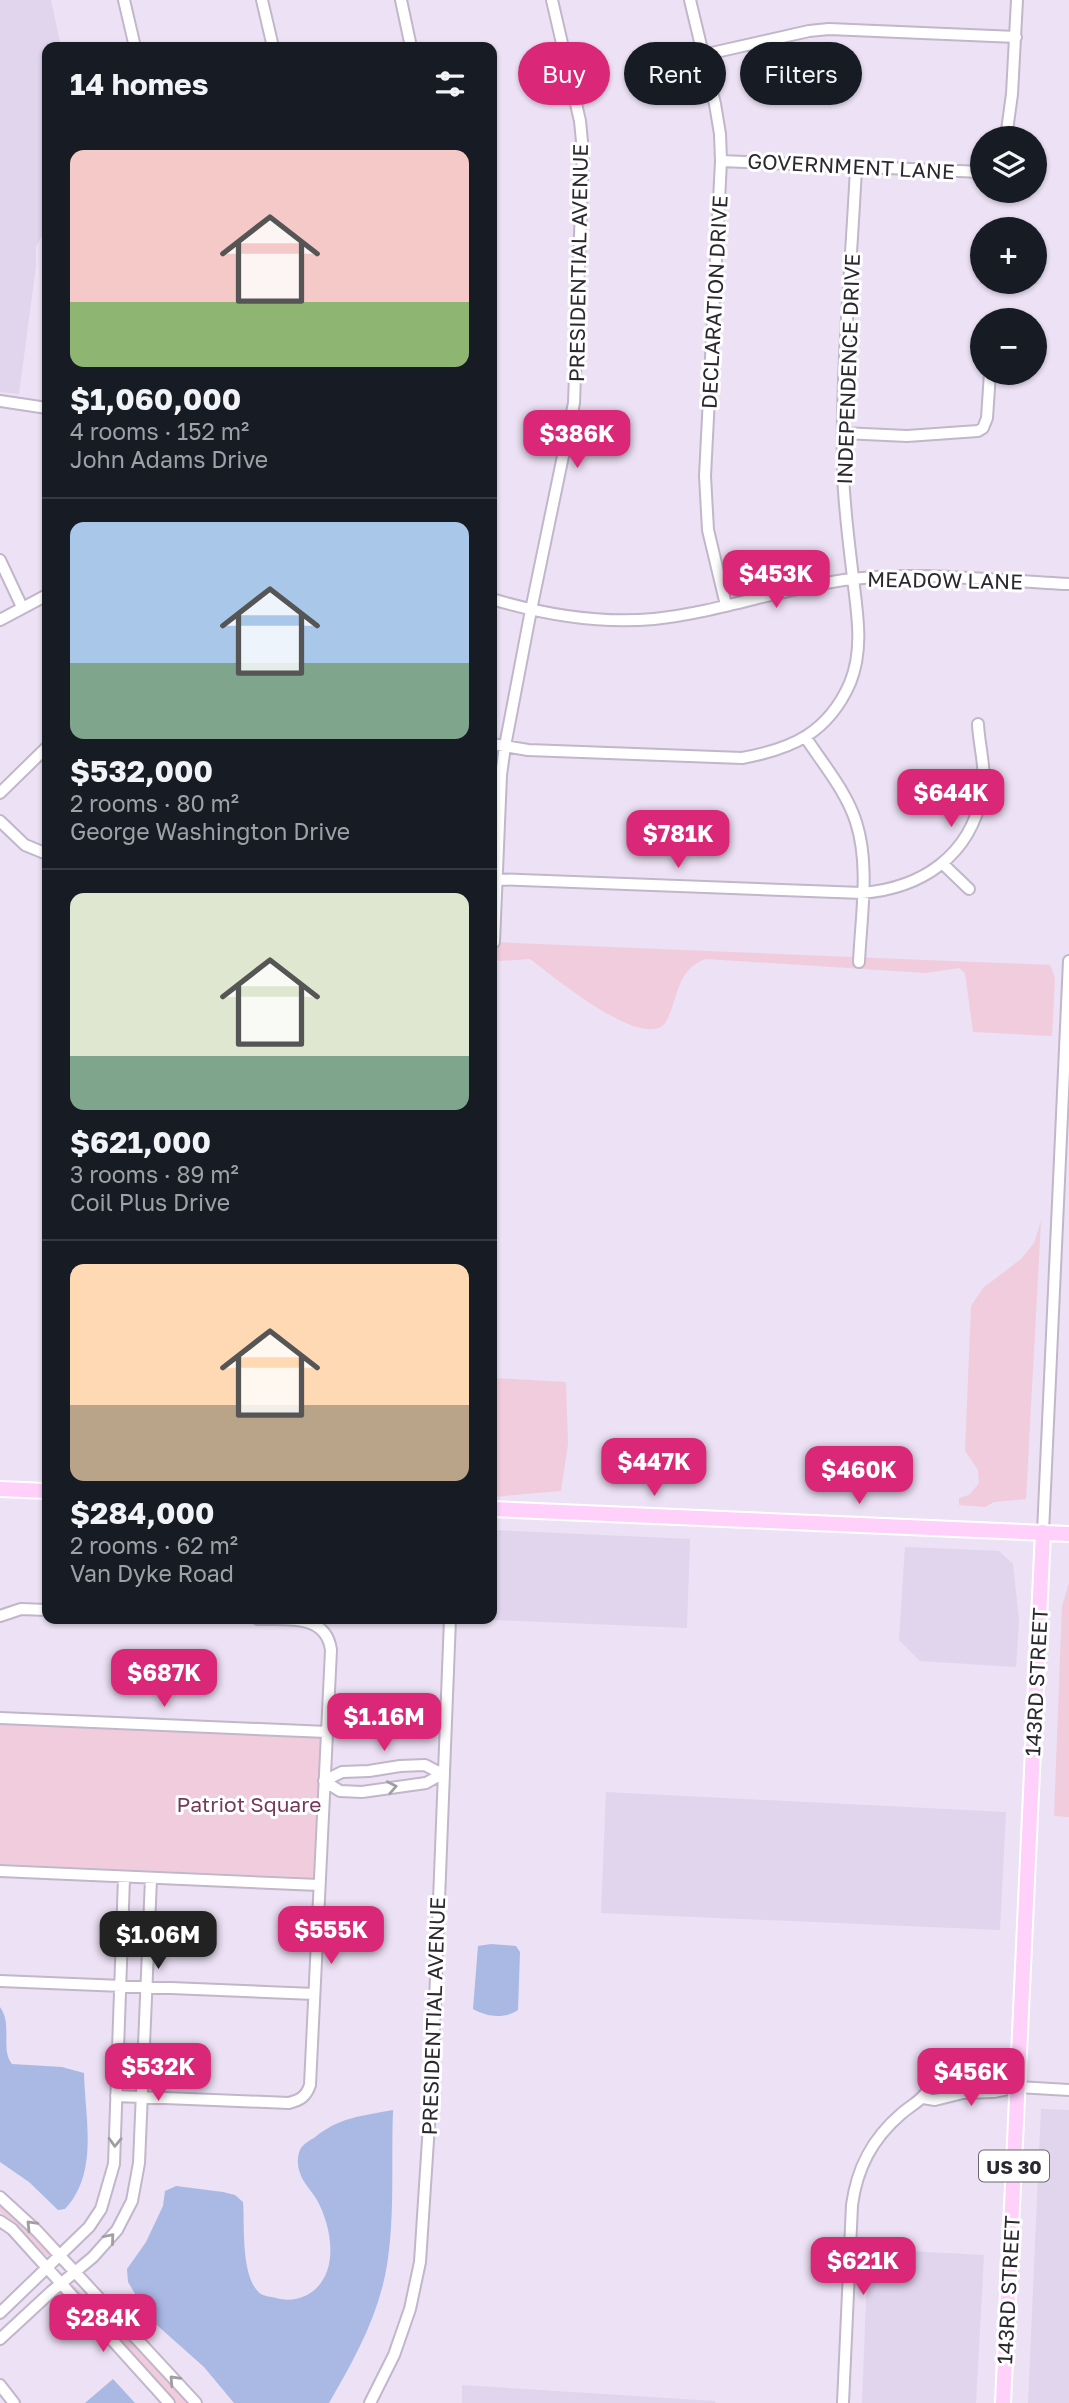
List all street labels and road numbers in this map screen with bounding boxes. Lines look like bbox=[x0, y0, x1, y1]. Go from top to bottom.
street label: PRESIDENTIAL AVENUE bbox=[563, 144, 593, 382]
street label: GOVERNMENT LANE bbox=[747, 148, 955, 184]
street label: DECLARATION DRIVE bbox=[695, 195, 733, 409]
street label: INDEPENDENCE DRIVE bbox=[831, 253, 865, 485]
street label: MEADOW LANE bbox=[867, 566, 1023, 594]
street label: 143RD STREET bbox=[1019, 1607, 1053, 1757]
street label: PRESIDENTIAL AVENUE bbox=[416, 1896, 450, 2136]
road number: US 30 bbox=[979, 2150, 1049, 2182]
street label: 143RD STREET bbox=[991, 2215, 1025, 2365]

